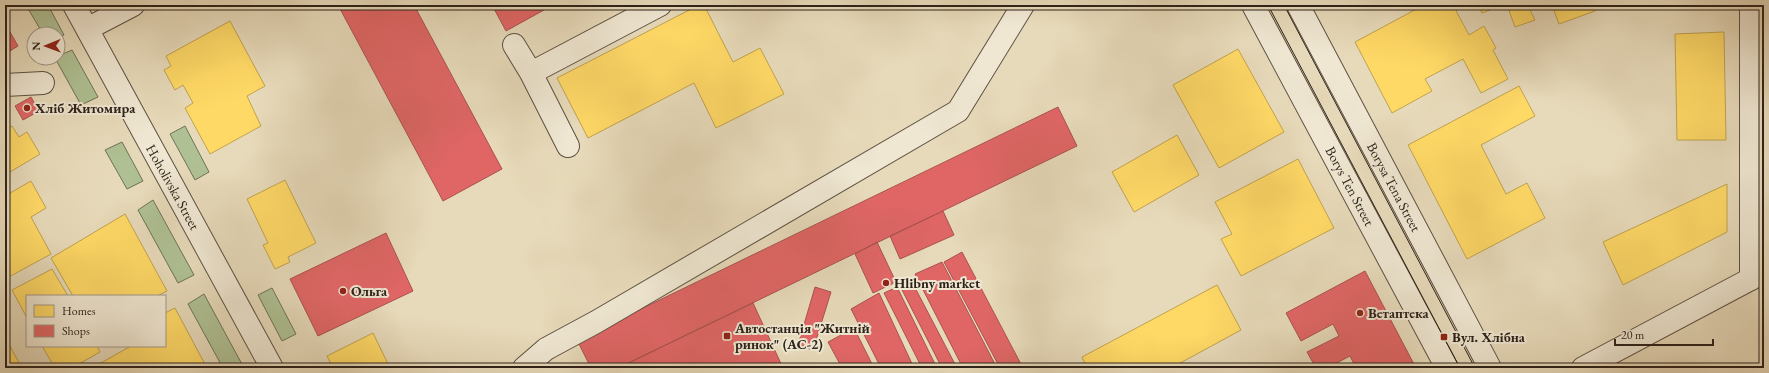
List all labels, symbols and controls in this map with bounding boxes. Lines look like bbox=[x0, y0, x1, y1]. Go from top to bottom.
north arrow bbox=[26, 26, 66, 66]
text: N bbox=[29, 42, 43, 51]
place label: Хліб Житомира bbox=[34, 99, 136, 117]
marker: Хліб Житомира bbox=[22, 103, 32, 113]
street label: Borysa Tena Street bbox=[1363, 139, 1425, 235]
street label: Hoholivska Street bbox=[142, 141, 204, 233]
street label: Borys Ten Street bbox=[1321, 143, 1379, 229]
place label: Hlibny market bbox=[894, 274, 981, 292]
marker: Hlibny market bbox=[881, 278, 891, 288]
place label: Ольга bbox=[351, 282, 388, 300]
marker: Ольга bbox=[338, 286, 348, 296]
legend bbox=[26, 295, 166, 347]
text: Homes bbox=[62, 303, 96, 319]
place label: Ветаптека bbox=[1368, 304, 1430, 322]
marker: Ветаптека bbox=[1355, 308, 1365, 318]
place label: Автостанція "Житній ринок" (АС-2) bbox=[734, 319, 870, 353]
scale bar bbox=[1615, 321, 1713, 347]
text: Shops bbox=[62, 323, 90, 339]
text: 20 m bbox=[1621, 327, 1645, 343]
place label: Вул. Хлібна bbox=[1452, 328, 1526, 346]
marker: Автостанція "Житній ринок" (АС-2) bbox=[722, 331, 732, 341]
marker: Вул. Хлібна bbox=[1439, 332, 1449, 342]

